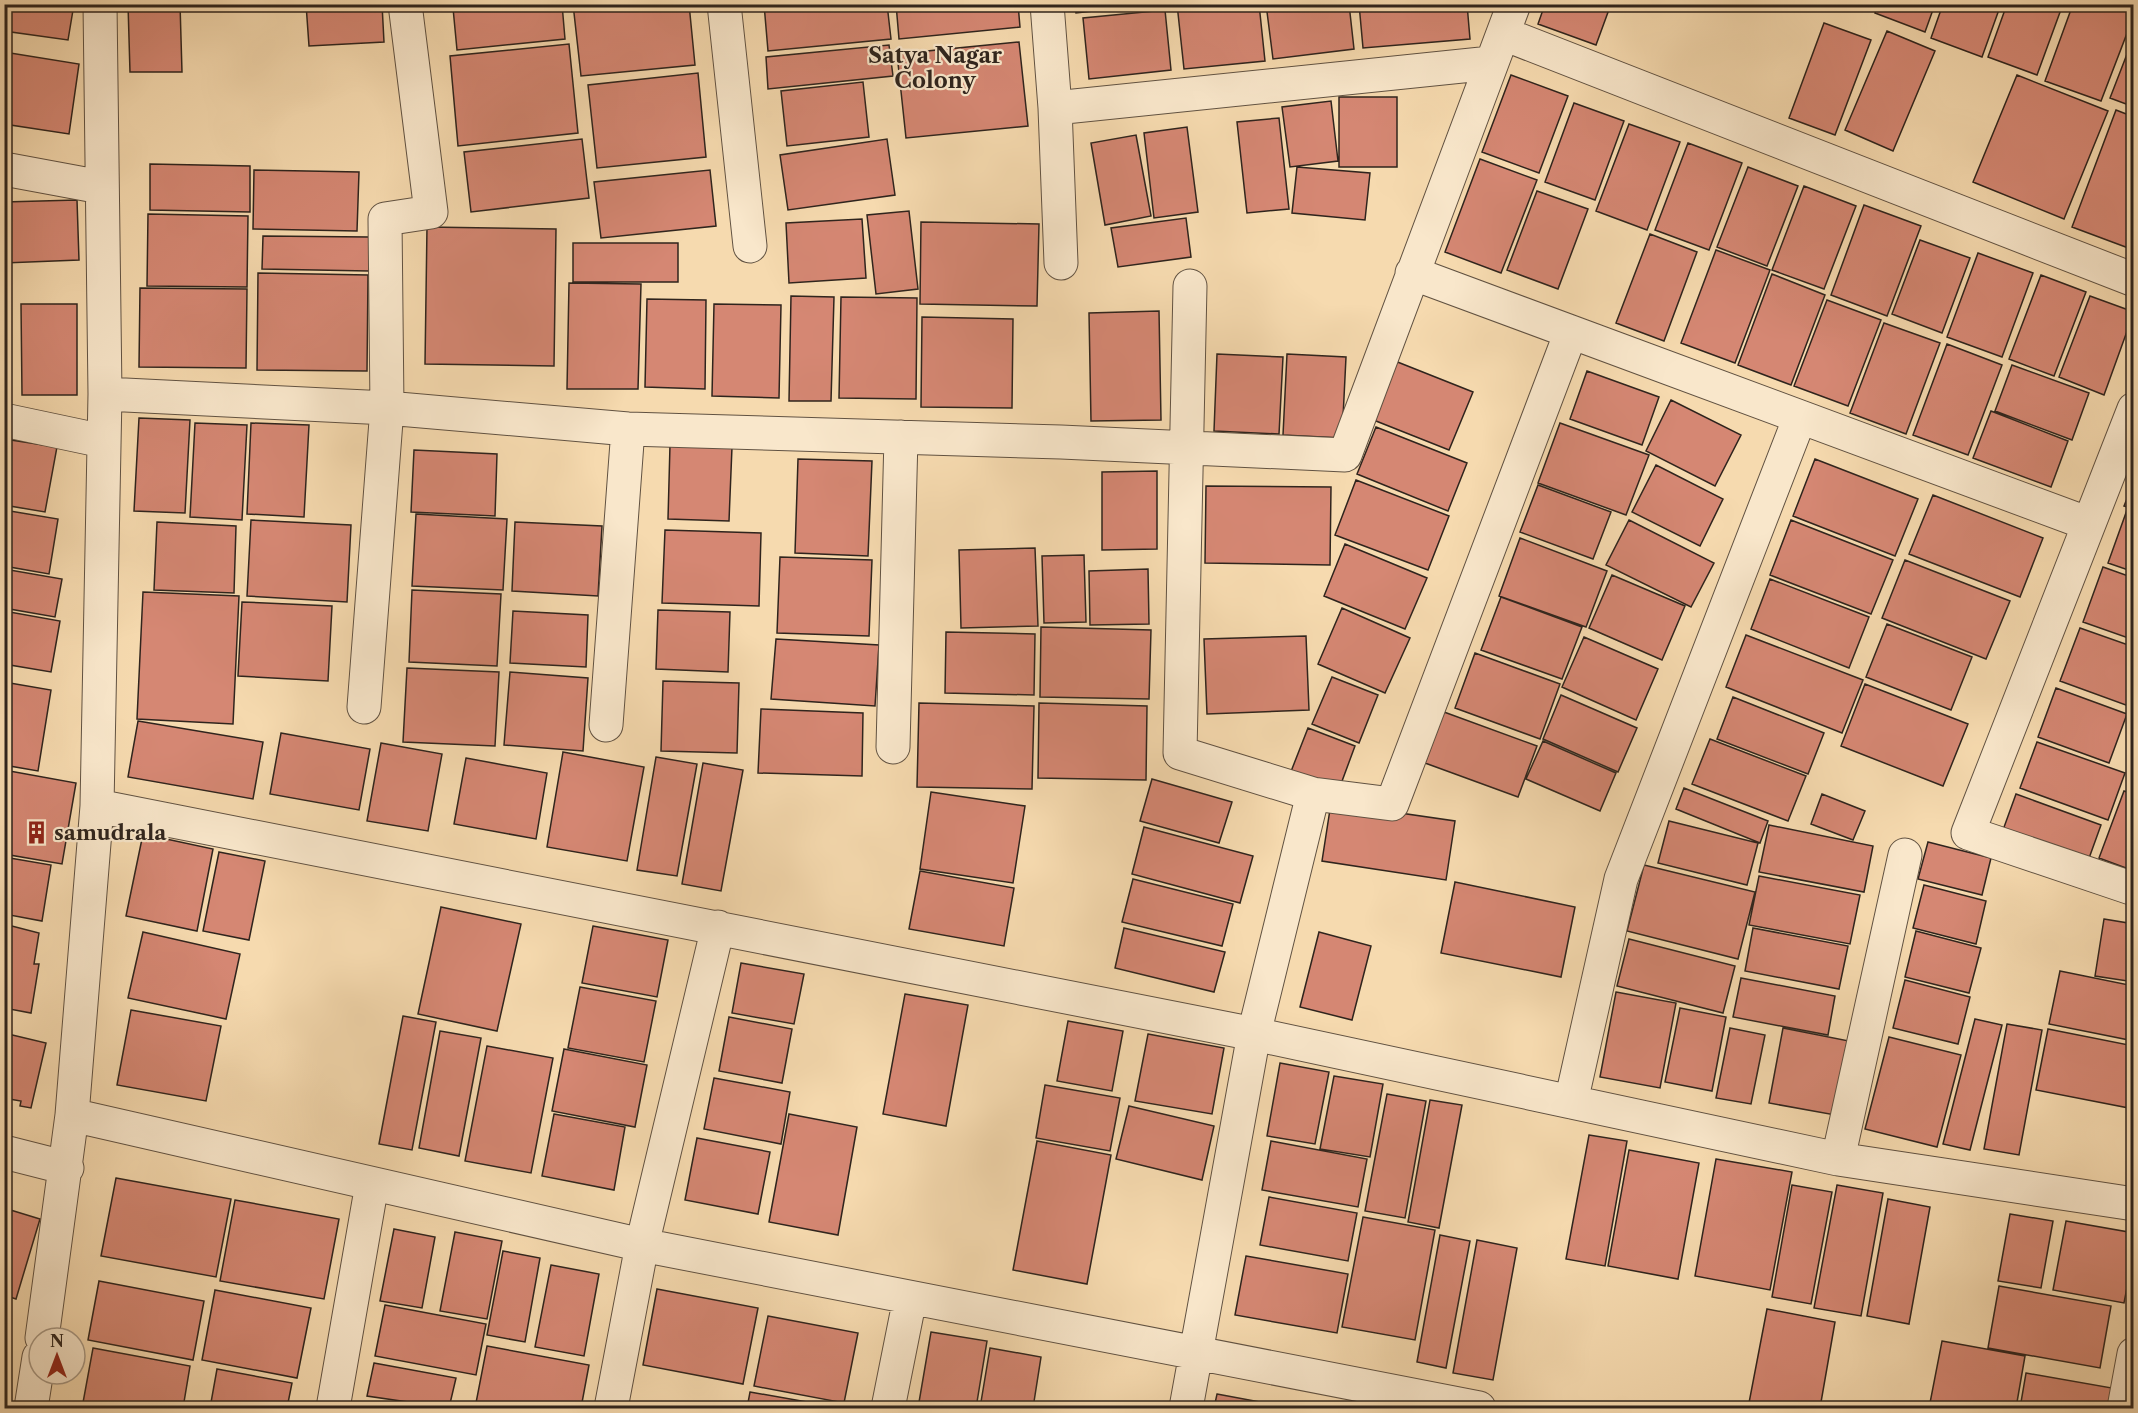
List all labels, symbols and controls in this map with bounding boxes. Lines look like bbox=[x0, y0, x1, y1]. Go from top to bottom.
district label: Satya Nagar Colony bbox=[868, 42, 1002, 94]
building icon: samudrala bbox=[23, 820, 49, 846]
place label: samudrala bbox=[54, 820, 167, 845]
north arrow bbox=[27, 1326, 87, 1386]
text: N bbox=[50, 1331, 64, 1351]

